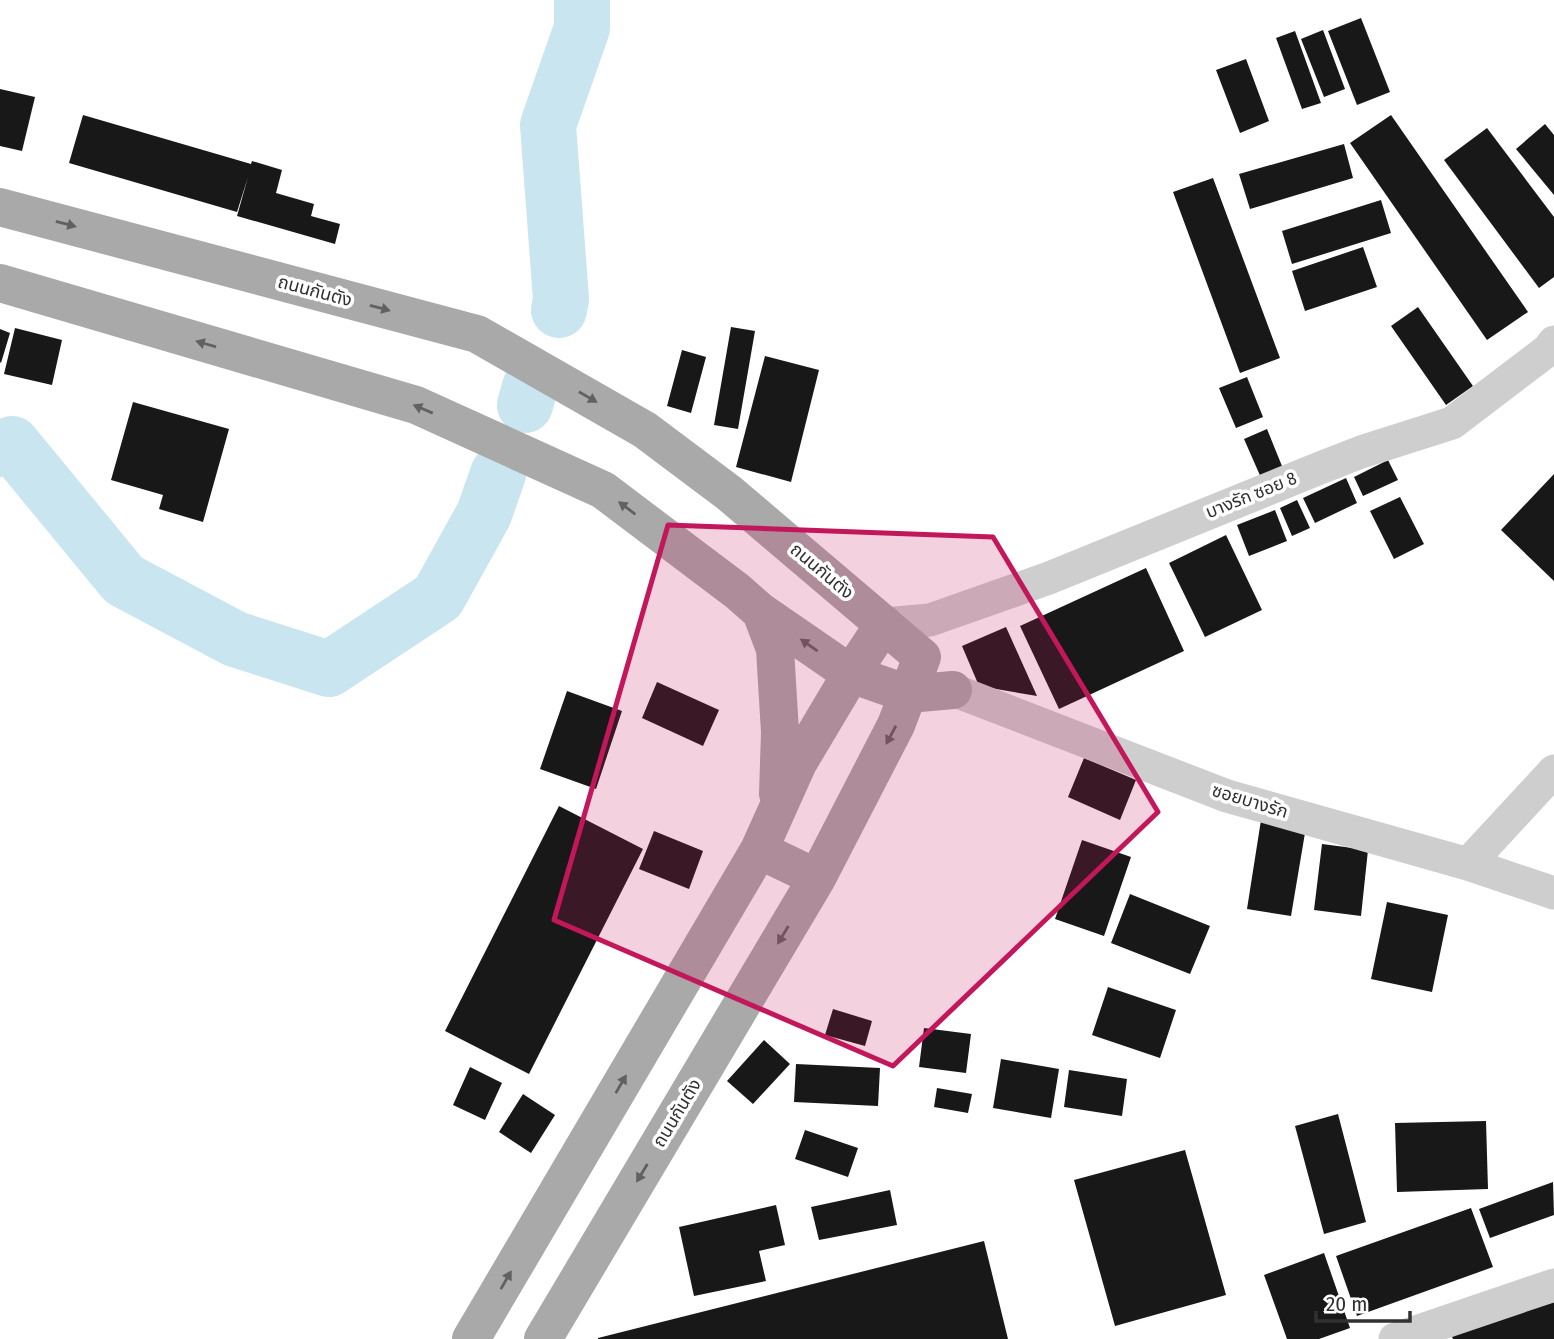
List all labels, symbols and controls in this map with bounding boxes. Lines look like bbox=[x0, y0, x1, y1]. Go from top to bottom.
one-way arrow bbox=[55, 219, 77, 230]
street label: ถนนกันตัง bbox=[276, 271, 354, 311]
one-way arrow bbox=[370, 303, 392, 314]
one-way arrow bbox=[195, 338, 216, 348]
one-way arrow bbox=[578, 391, 597, 403]
one-way arrow bbox=[413, 403, 434, 414]
street label: บางรัก ซอย 8 bbox=[1202, 467, 1300, 523]
one-way arrow bbox=[618, 502, 636, 516]
street label: ถนนกันตัง bbox=[786, 538, 858, 604]
one-way arrow bbox=[800, 638, 818, 652]
one-way arrow bbox=[885, 725, 896, 745]
street label: ซอยบางรัก bbox=[1209, 779, 1291, 823]
one-way arrow bbox=[777, 926, 789, 945]
one-way arrow bbox=[615, 1074, 627, 1094]
street label: ถนนกันตัง bbox=[648, 1075, 706, 1151]
one-way arrow bbox=[636, 1163, 648, 1183]
one-way arrow bbox=[499, 1271, 512, 1290]
scale bar bbox=[1316, 1280, 1410, 1324]
text: 20 m bbox=[1326, 1291, 1367, 1317]

